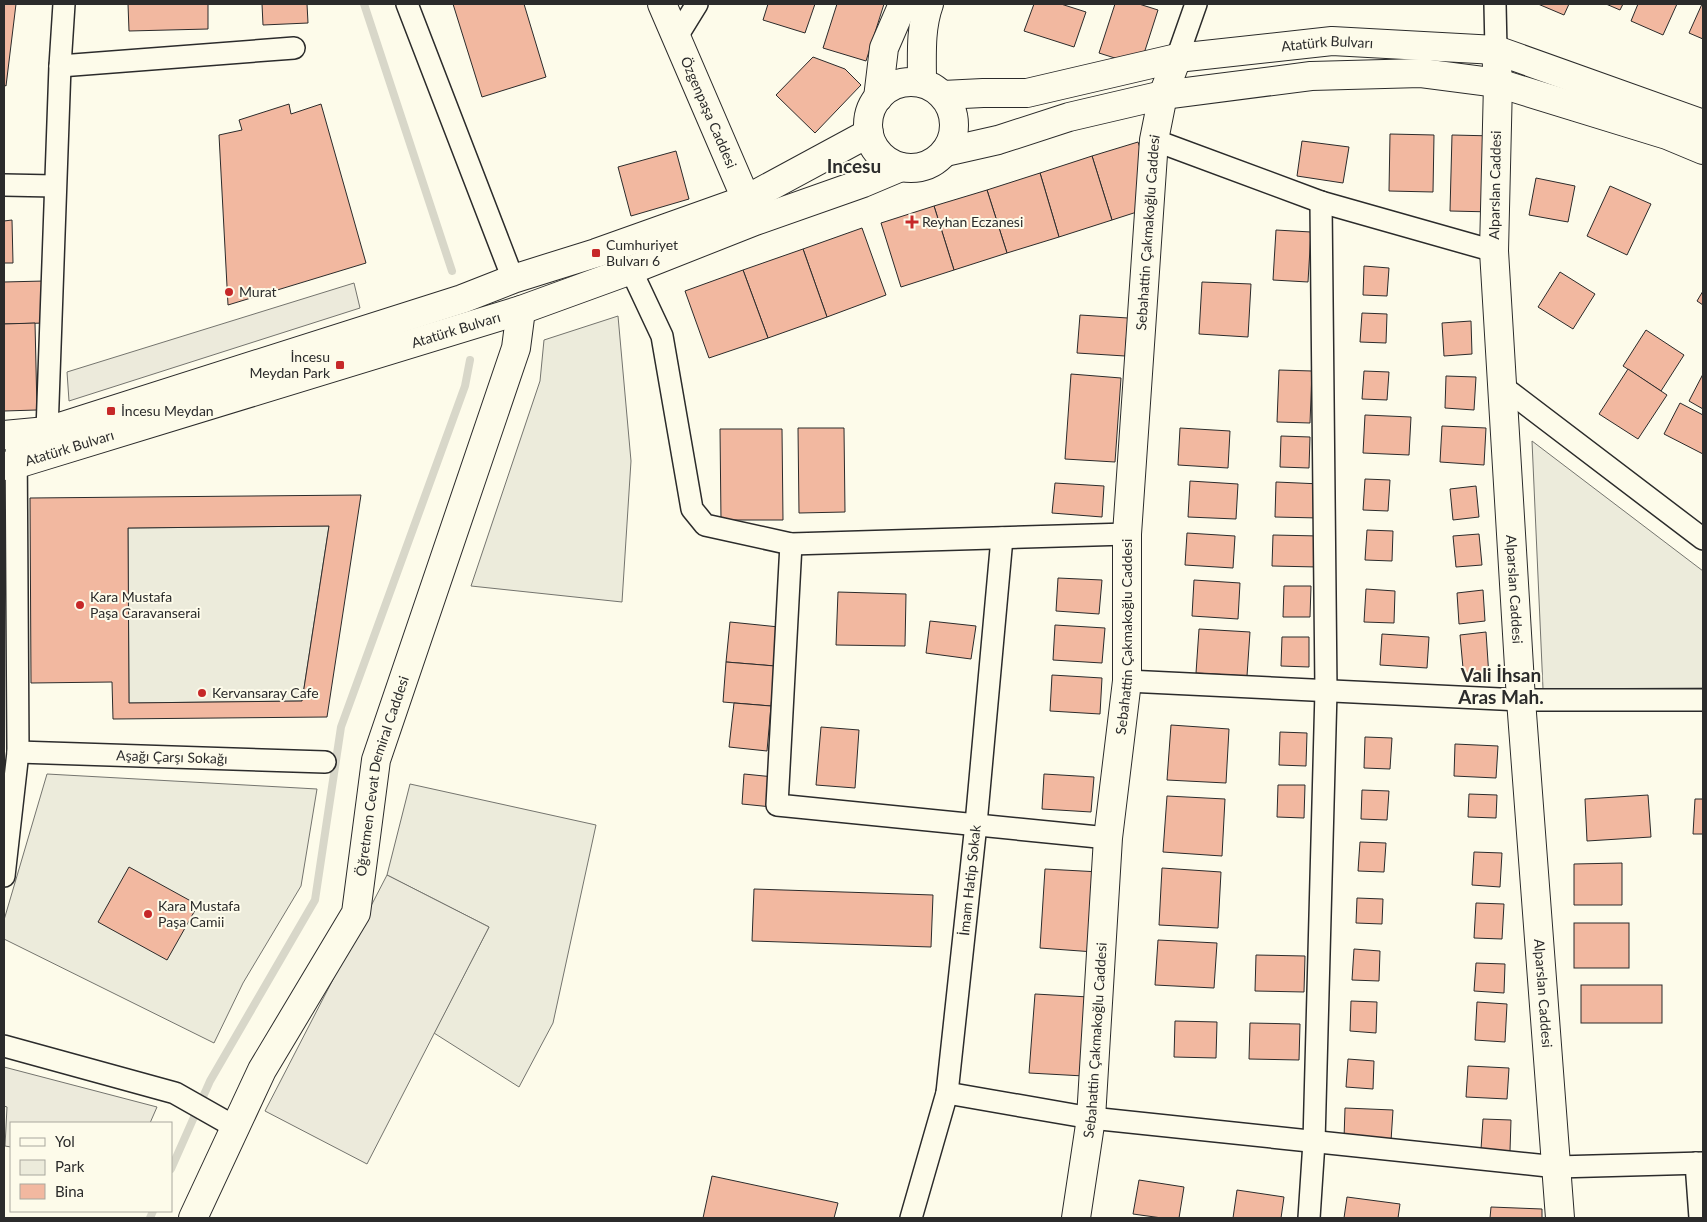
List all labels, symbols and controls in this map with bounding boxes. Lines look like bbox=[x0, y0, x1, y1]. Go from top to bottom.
street label: Atatürk Bulvarı bbox=[1280, 32, 1374, 55]
street label: Özgenpaşa Caddesi bbox=[678, 54, 741, 171]
street label: Alparslan Caddesi bbox=[1485, 130, 1504, 240]
street label: Sebahattin Çakmakoğlu Caddesi bbox=[1132, 133, 1163, 331]
district label: Incesu bbox=[827, 154, 881, 177]
place label: Reyhan Eczanesi bbox=[922, 213, 1023, 230]
marker: Reyhan Eczanesi bbox=[906, 216, 918, 228]
place label: Cumhuriyet Bulvarı 6 bbox=[606, 236, 678, 269]
marker: Cumhuriyet Bulvarı 6 bbox=[590, 247, 602, 259]
place label: Murat bbox=[239, 283, 277, 300]
marker: Murat bbox=[223, 286, 235, 298]
street label: Atatürk Bulvarı bbox=[409, 308, 502, 351]
place label: İncesu Meydan Park bbox=[249, 348, 331, 381]
marker: İncesu Meydan Park bbox=[334, 359, 346, 371]
place label: İncesu Meydan bbox=[121, 402, 214, 419]
marker: İncesu Meydan bbox=[105, 405, 117, 417]
street label: Atatürk Bulvarı bbox=[23, 426, 116, 469]
street label: Alparslan Caddesi bbox=[1503, 534, 1527, 644]
street label: Sebahattin Çakmakoğlu Caddesi bbox=[1112, 539, 1135, 736]
place label: Kara Mustafa Paşa Caravanserai bbox=[90, 588, 200, 621]
marker: Kara Mustafa Paşa Caravanserai bbox=[74, 599, 86, 611]
district label: Vali İhsan Aras Mah. bbox=[1457, 663, 1544, 708]
street label: Öğretmen Cevat Demiral Caddesi bbox=[352, 674, 412, 877]
place label: Kervansaray Cafe bbox=[212, 684, 319, 701]
marker: Kervansaray Cafe bbox=[196, 687, 208, 699]
street label: Aşağı Çarşı Sokağı bbox=[116, 746, 228, 767]
street label: İmam Hatip Sokak bbox=[955, 823, 984, 937]
place label: Kara Mustafa Paşa Camii bbox=[158, 897, 240, 930]
marker: Kara Mustafa Paşa Camii bbox=[142, 908, 154, 920]
street label: Alparslan Caddesi bbox=[1531, 938, 1556, 1048]
street label: Sebahattin Çakmakoğlu Caddesi bbox=[1079, 942, 1110, 1139]
legend bbox=[10, 1122, 172, 1212]
text: Yol bbox=[55, 1132, 75, 1150]
text: Park bbox=[55, 1157, 85, 1175]
text: Bina bbox=[55, 1182, 84, 1200]

